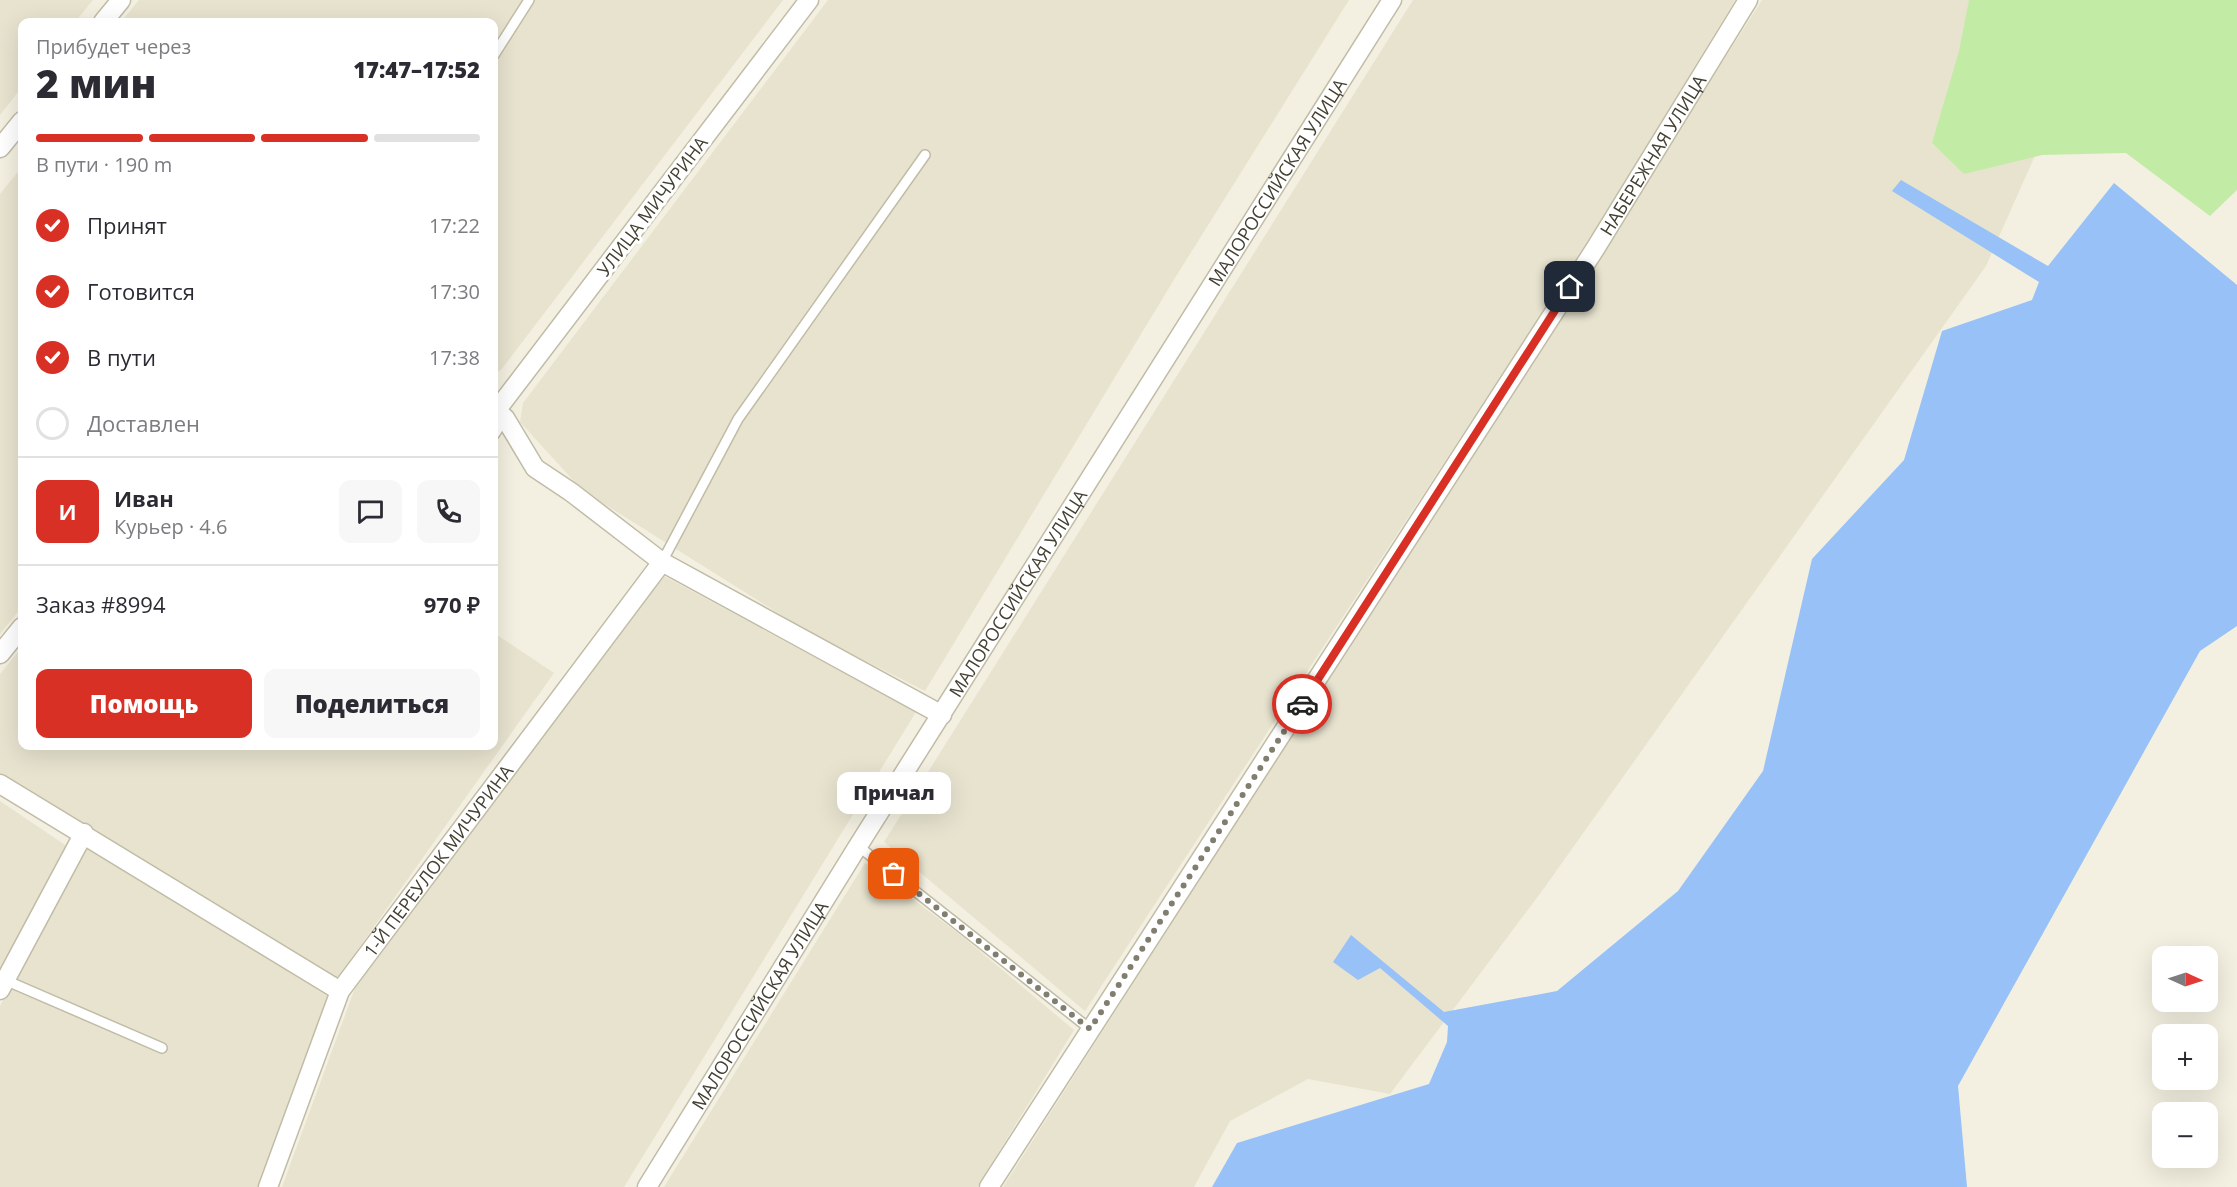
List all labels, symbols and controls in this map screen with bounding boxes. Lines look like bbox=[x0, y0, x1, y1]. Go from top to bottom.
text: Прибудет через bbox=[36, 33, 191, 60]
text: 17:47–17:52 bbox=[353, 54, 480, 84]
text: 2 мин bbox=[36, 56, 156, 109]
street label: НАБЕРЕЖНАЯ УЛИЦА bbox=[1594, 70, 1712, 240]
street label: МАЛОРОССИЙСКАЯ УЛИЦА bbox=[1203, 73, 1352, 291]
street label: УЛИЦА МИЧУРИНА bbox=[591, 131, 713, 281]
text: В пути · 190 m bbox=[36, 151, 172, 178]
icon: check bbox=[36, 209, 69, 242]
text: Принят bbox=[87, 210, 167, 240]
text: 17:22 bbox=[429, 212, 480, 239]
pin bbox=[1544, 261, 1595, 312]
icon: home bbox=[1553, 270, 1586, 303]
icon: check bbox=[36, 275, 69, 308]
text: Готовится bbox=[87, 276, 195, 306]
text: 17:30 bbox=[429, 278, 480, 305]
icon: check bbox=[36, 341, 69, 374]
text: В пути bbox=[87, 342, 156, 372]
text: 17:38 bbox=[429, 344, 480, 371]
text: Доставлен bbox=[87, 408, 200, 438]
button: chat bbox=[339, 480, 402, 543]
button: phone bbox=[417, 480, 480, 543]
text: Иван bbox=[114, 483, 174, 513]
street label: МАЛОРОССИЙСКАЯ УЛИЦА bbox=[943, 484, 1092, 702]
text: И bbox=[58, 496, 77, 526]
text: Курьер · 4.6 bbox=[114, 513, 228, 540]
text: Заказ #8994 bbox=[36, 589, 166, 619]
text: 970 ₽ bbox=[424, 589, 480, 619]
button: Помощь bbox=[36, 669, 252, 738]
button: Поделиться bbox=[264, 669, 480, 738]
courier bbox=[1272, 674, 1332, 734]
icon: car bbox=[1286, 688, 1319, 721]
street label: 1-Й ПЕРЕУЛОК МИЧУРИНА bbox=[358, 759, 518, 961]
callout: Причал bbox=[837, 772, 951, 814]
text: Причал bbox=[853, 779, 935, 806]
pin bbox=[868, 848, 919, 899]
icon: bag bbox=[877, 857, 910, 890]
street label: МАЛОРОССИЙСКАЯ УЛИЦА bbox=[686, 896, 834, 1114]
north arrow bbox=[2152, 946, 2218, 1012]
map controls bbox=[2152, 946, 2218, 1168]
button: + bbox=[2152, 1024, 2218, 1090]
button: − bbox=[2152, 1102, 2218, 1168]

